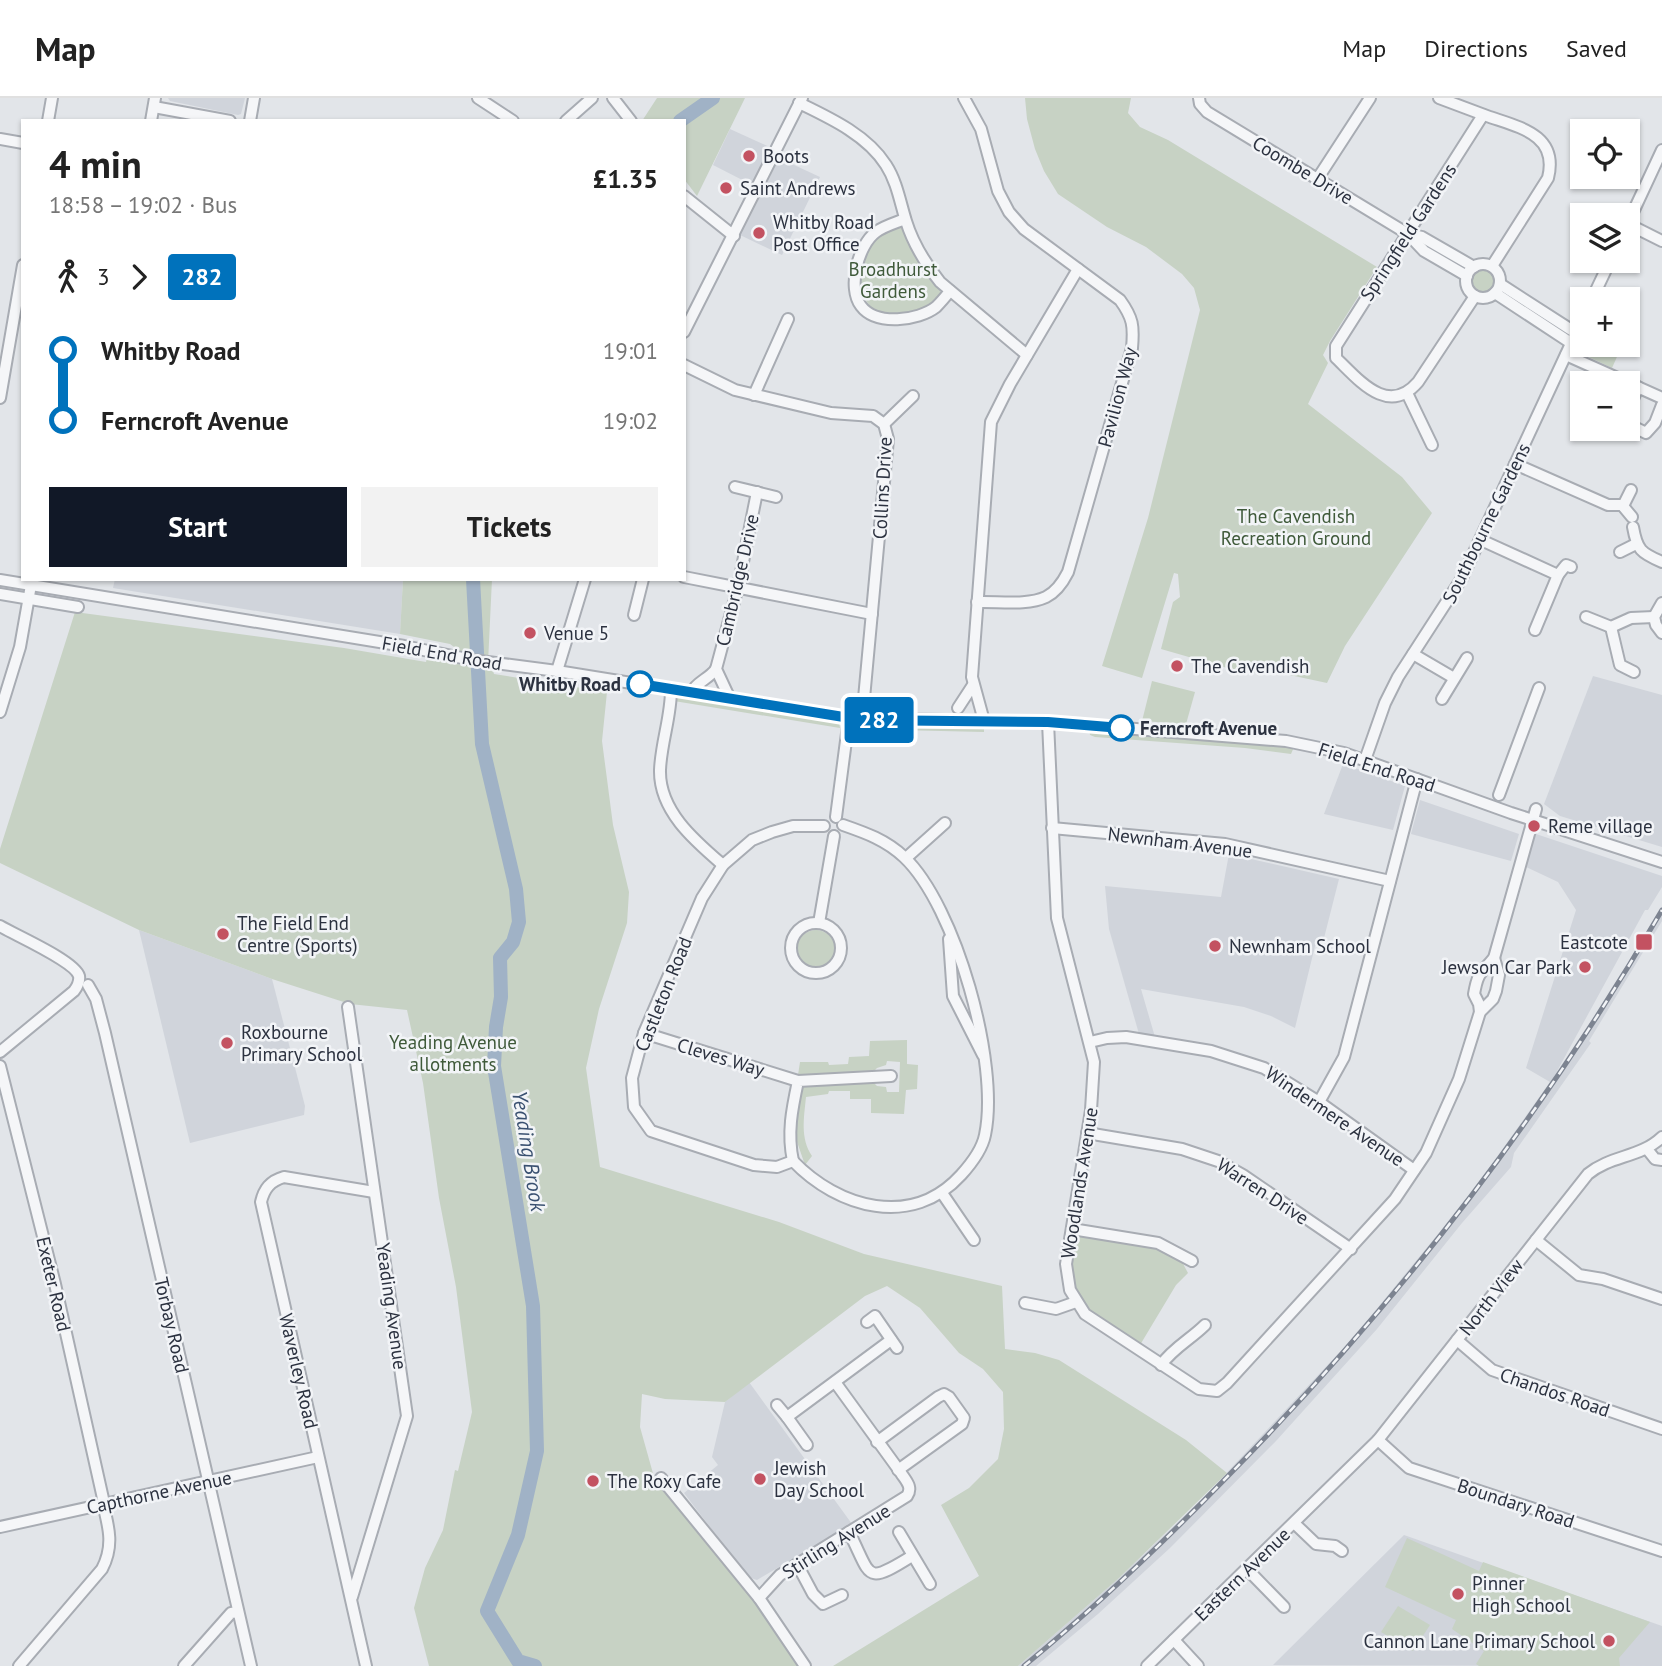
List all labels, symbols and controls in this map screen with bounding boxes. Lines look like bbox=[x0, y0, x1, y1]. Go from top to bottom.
text: Map bbox=[35, 27, 96, 70]
text: Map bbox=[1342, 33, 1386, 64]
text: Directions bbox=[1424, 33, 1528, 64]
text: Saved bbox=[1566, 33, 1627, 64]
map controls bbox=[1570, 119, 1640, 441]
button: locate bbox=[1570, 119, 1640, 189]
street label: Coombe Drive bbox=[1248, 130, 1358, 210]
text: 4 min bbox=[49, 139, 142, 188]
place label: Boots bbox=[763, 144, 809, 168]
marker: Boots bbox=[741, 148, 757, 164]
street label: Springfield Gardens bbox=[1355, 159, 1461, 305]
text: £1.35 bbox=[593, 162, 658, 195]
place label: Saint Andrews bbox=[740, 176, 856, 200]
marker: Saint Andrews bbox=[718, 180, 734, 196]
text: 18:58 – 19:02 · Bus bbox=[49, 190, 237, 219]
button: layers bbox=[1570, 203, 1640, 273]
place label: Whitby Road Post Office bbox=[773, 210, 874, 256]
marker: Whitby Road Post Office bbox=[751, 225, 767, 241]
park label: Broadhurst Gardens bbox=[849, 257, 938, 303]
icon: walk bbox=[49, 258, 87, 296]
icon: forward bbox=[120, 258, 158, 296]
text: 282 bbox=[182, 261, 222, 292]
text: 3 bbox=[97, 262, 110, 291]
button: + bbox=[1570, 287, 1640, 357]
text: Whitby Road bbox=[101, 334, 241, 367]
text: 19:01 bbox=[603, 336, 658, 365]
street label: Pavilion Way bbox=[1092, 344, 1142, 450]
button: − bbox=[1570, 371, 1640, 441]
text: Ferncroft Avenue bbox=[101, 404, 289, 437]
text: 19:02 bbox=[603, 406, 658, 435]
street label: Collins Drive bbox=[867, 436, 897, 540]
street label: Southbourne Gardens bbox=[1437, 439, 1535, 607]
button: Start bbox=[49, 487, 347, 567]
button: Tickets bbox=[361, 487, 658, 567]
park label: The Cavendish Recreation Ground bbox=[1221, 504, 1371, 550]
street label: Cambridge Drive bbox=[710, 512, 764, 648]
place label: Venue 5 bbox=[543, 621, 609, 645]
marker: Venue 5 bbox=[522, 625, 538, 641]
street label: Field End Road bbox=[380, 631, 504, 675]
place label: The Cavendish bbox=[1191, 654, 1309, 678]
marker: The Cavendish bbox=[1169, 658, 1185, 674]
marker: Whitby Road bbox=[627, 671, 653, 697]
place label: Whitby Road bbox=[519, 672, 621, 696]
line badge: 282 bbox=[839, 697, 919, 743]
text: 282 bbox=[859, 704, 899, 735]
marker: Ferncroft Avenue bbox=[1108, 715, 1134, 741]
place label: Ferncroft Avenue bbox=[1140, 716, 1277, 740]
street label: Field End Road bbox=[1316, 737, 1438, 797]
place label: Reme village bbox=[1548, 814, 1653, 838]
marker: Reme village bbox=[1526, 818, 1542, 834]
street label: Newnham Avenue bbox=[1106, 821, 1254, 863]
place label: The Field End Centre (Sports) bbox=[237, 911, 358, 957]
marker: The Field End Centre (Sports) bbox=[215, 926, 231, 942]
place label: Eastcote bbox=[1560, 930, 1628, 954]
marker: Eastcote bbox=[1634, 932, 1654, 952]
street label: Castleton Road bbox=[629, 933, 697, 1055]
place label: Newnham School bbox=[1229, 934, 1371, 958]
marker: Newnham School bbox=[1207, 938, 1223, 954]
place label: Jewson Car Park bbox=[1441, 955, 1571, 979]
marker: Jewson Car Park bbox=[1577, 959, 1593, 975]
place label: Roxbourne Primary School bbox=[241, 1020, 362, 1066]
park label: Yeading Avenue allotments bbox=[389, 1030, 517, 1076]
street label: Cleves Way bbox=[674, 1032, 768, 1082]
marker: Roxbourne Primary School bbox=[219, 1035, 235, 1051]
street label: Windermere Avenue bbox=[1261, 1061, 1409, 1171]
water label: Yeading Brook bbox=[506, 1089, 552, 1215]
street label: Woodlands Avenue bbox=[1055, 1106, 1103, 1260]
street label: Warren Drive bbox=[1212, 1152, 1314, 1230]
street label: Exeter Road bbox=[31, 1234, 77, 1334]
street label: Yeading Avenue bbox=[371, 1241, 413, 1371]
street label: North View bbox=[1454, 1254, 1528, 1340]
street label: Torbay Road bbox=[149, 1275, 195, 1375]
street label: Waverley Road bbox=[274, 1311, 324, 1431]
street label: Chandos Road bbox=[1497, 1362, 1613, 1422]
place label: Jewish Day School bbox=[773, 1456, 865, 1502]
street label: Capthorne Avenue bbox=[84, 1465, 234, 1519]
place label: The Roxy Cafe bbox=[607, 1469, 721, 1493]
marker: Jewish Day School bbox=[752, 1471, 768, 1487]
marker: The Roxy Cafe bbox=[585, 1473, 601, 1489]
street label: Boundary Road bbox=[1455, 1473, 1577, 1533]
street label: Stirling Avenue bbox=[777, 1498, 895, 1584]
street label: Eastern Avenue bbox=[1189, 1522, 1295, 1626]
place label: Pinner High School bbox=[1472, 1571, 1571, 1617]
marker: Pinner High School bbox=[1450, 1586, 1466, 1602]
place label: Cannon Lane Primary School bbox=[1364, 1629, 1595, 1653]
marker: Cannon Lane Primary School bbox=[1601, 1633, 1617, 1649]

